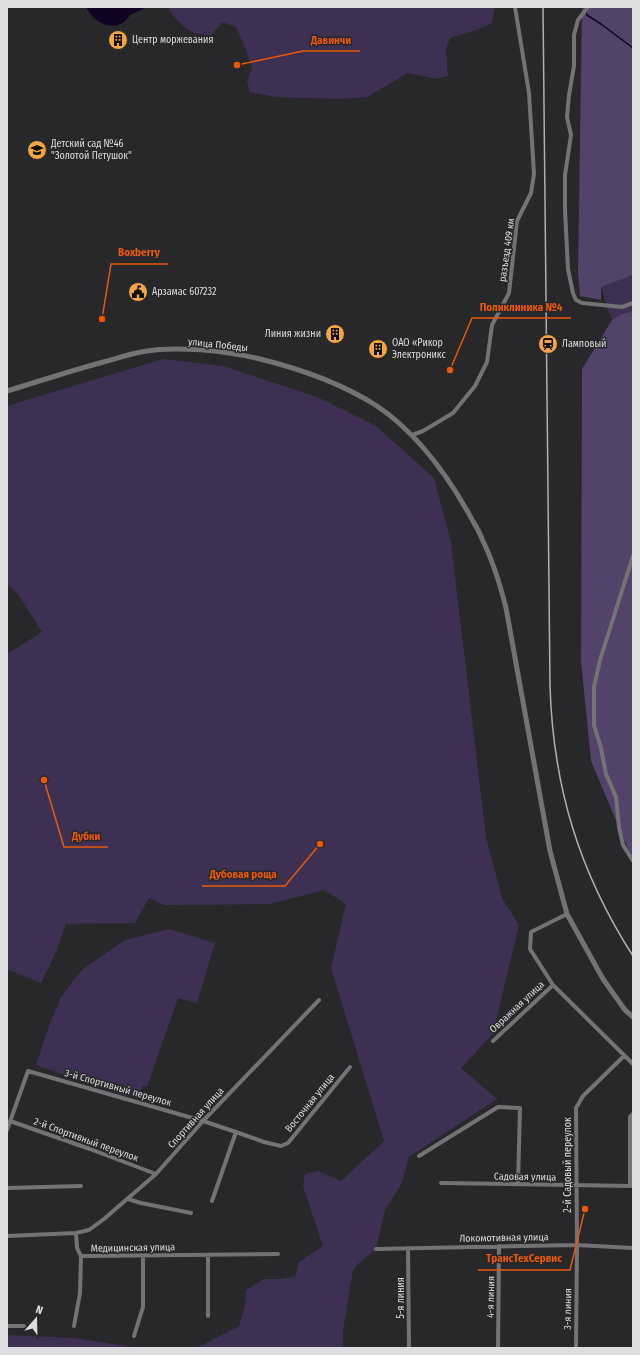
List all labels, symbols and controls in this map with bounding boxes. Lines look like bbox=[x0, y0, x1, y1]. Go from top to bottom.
callout: Давинчи bbox=[303, 28, 360, 51]
building icon: Центр моржевания bbox=[107, 29, 129, 51]
place label: Центр моржевания bbox=[132, 34, 213, 46]
text: Давинчи bbox=[310, 34, 351, 47]
place label: Детский сад №46 "Золотой Петушок" bbox=[50, 138, 132, 162]
school or university icon: Детский сад №46 "Золотой Петушок" bbox=[26, 139, 48, 161]
street label: разъезд 409 км bbox=[497, 217, 517, 283]
callout: Boxberry bbox=[111, 241, 168, 264]
text: Boxberry bbox=[118, 246, 161, 259]
public building icon: Арзамас 607232 bbox=[127, 281, 149, 303]
place label: Арзамас 607232 bbox=[152, 286, 217, 298]
callout: Поликлиника №4 bbox=[472, 295, 571, 318]
text: Поликлиника №4 bbox=[480, 301, 563, 314]
building icon: Линия жизни bbox=[324, 323, 346, 345]
place label: Линия жизни bbox=[265, 328, 321, 340]
station icon: Ламповый bbox=[537, 333, 559, 355]
street label: улица Победы bbox=[187, 336, 249, 354]
place label: ОАО «Рикор Электроникс bbox=[392, 337, 446, 361]
building icon: ОАО «Рикор Электроникс bbox=[367, 338, 389, 360]
place label: Ламповый bbox=[562, 338, 606, 350]
callout: Дубки bbox=[64, 824, 108, 847]
text: Дубки bbox=[71, 830, 100, 843]
callout: Дубовая роща bbox=[202, 863, 285, 886]
text: Дубовая роща bbox=[208, 868, 277, 881]
street label: Овражная улица bbox=[487, 979, 547, 1035]
street label: 3-й Спортивный переулок bbox=[63, 1067, 173, 1109]
street label: Восточная улица bbox=[283, 1071, 337, 1135]
street label: Спортивная улица bbox=[166, 1085, 226, 1151]
street label: 2-й Спортивный переулок bbox=[32, 1115, 140, 1165]
street label: 2-й Садовый переулок bbox=[562, 1117, 574, 1213]
street label: Садовая улица bbox=[494, 1170, 556, 1184]
street label: Локомотивная улица bbox=[459, 1231, 549, 1245]
street label: Медицинская улица bbox=[91, 1241, 175, 1255]
callout: ТрансТехСервис bbox=[478, 1247, 570, 1270]
text: ТрансТехСервис bbox=[486, 1252, 562, 1265]
street label: 4-я линия bbox=[485, 1276, 497, 1318]
street label: 5-я линия bbox=[395, 1277, 407, 1319]
street label: 3-я линия bbox=[562, 1288, 574, 1330]
north arrow bbox=[16, 1299, 56, 1339]
text: N bbox=[34, 1303, 45, 1317]

